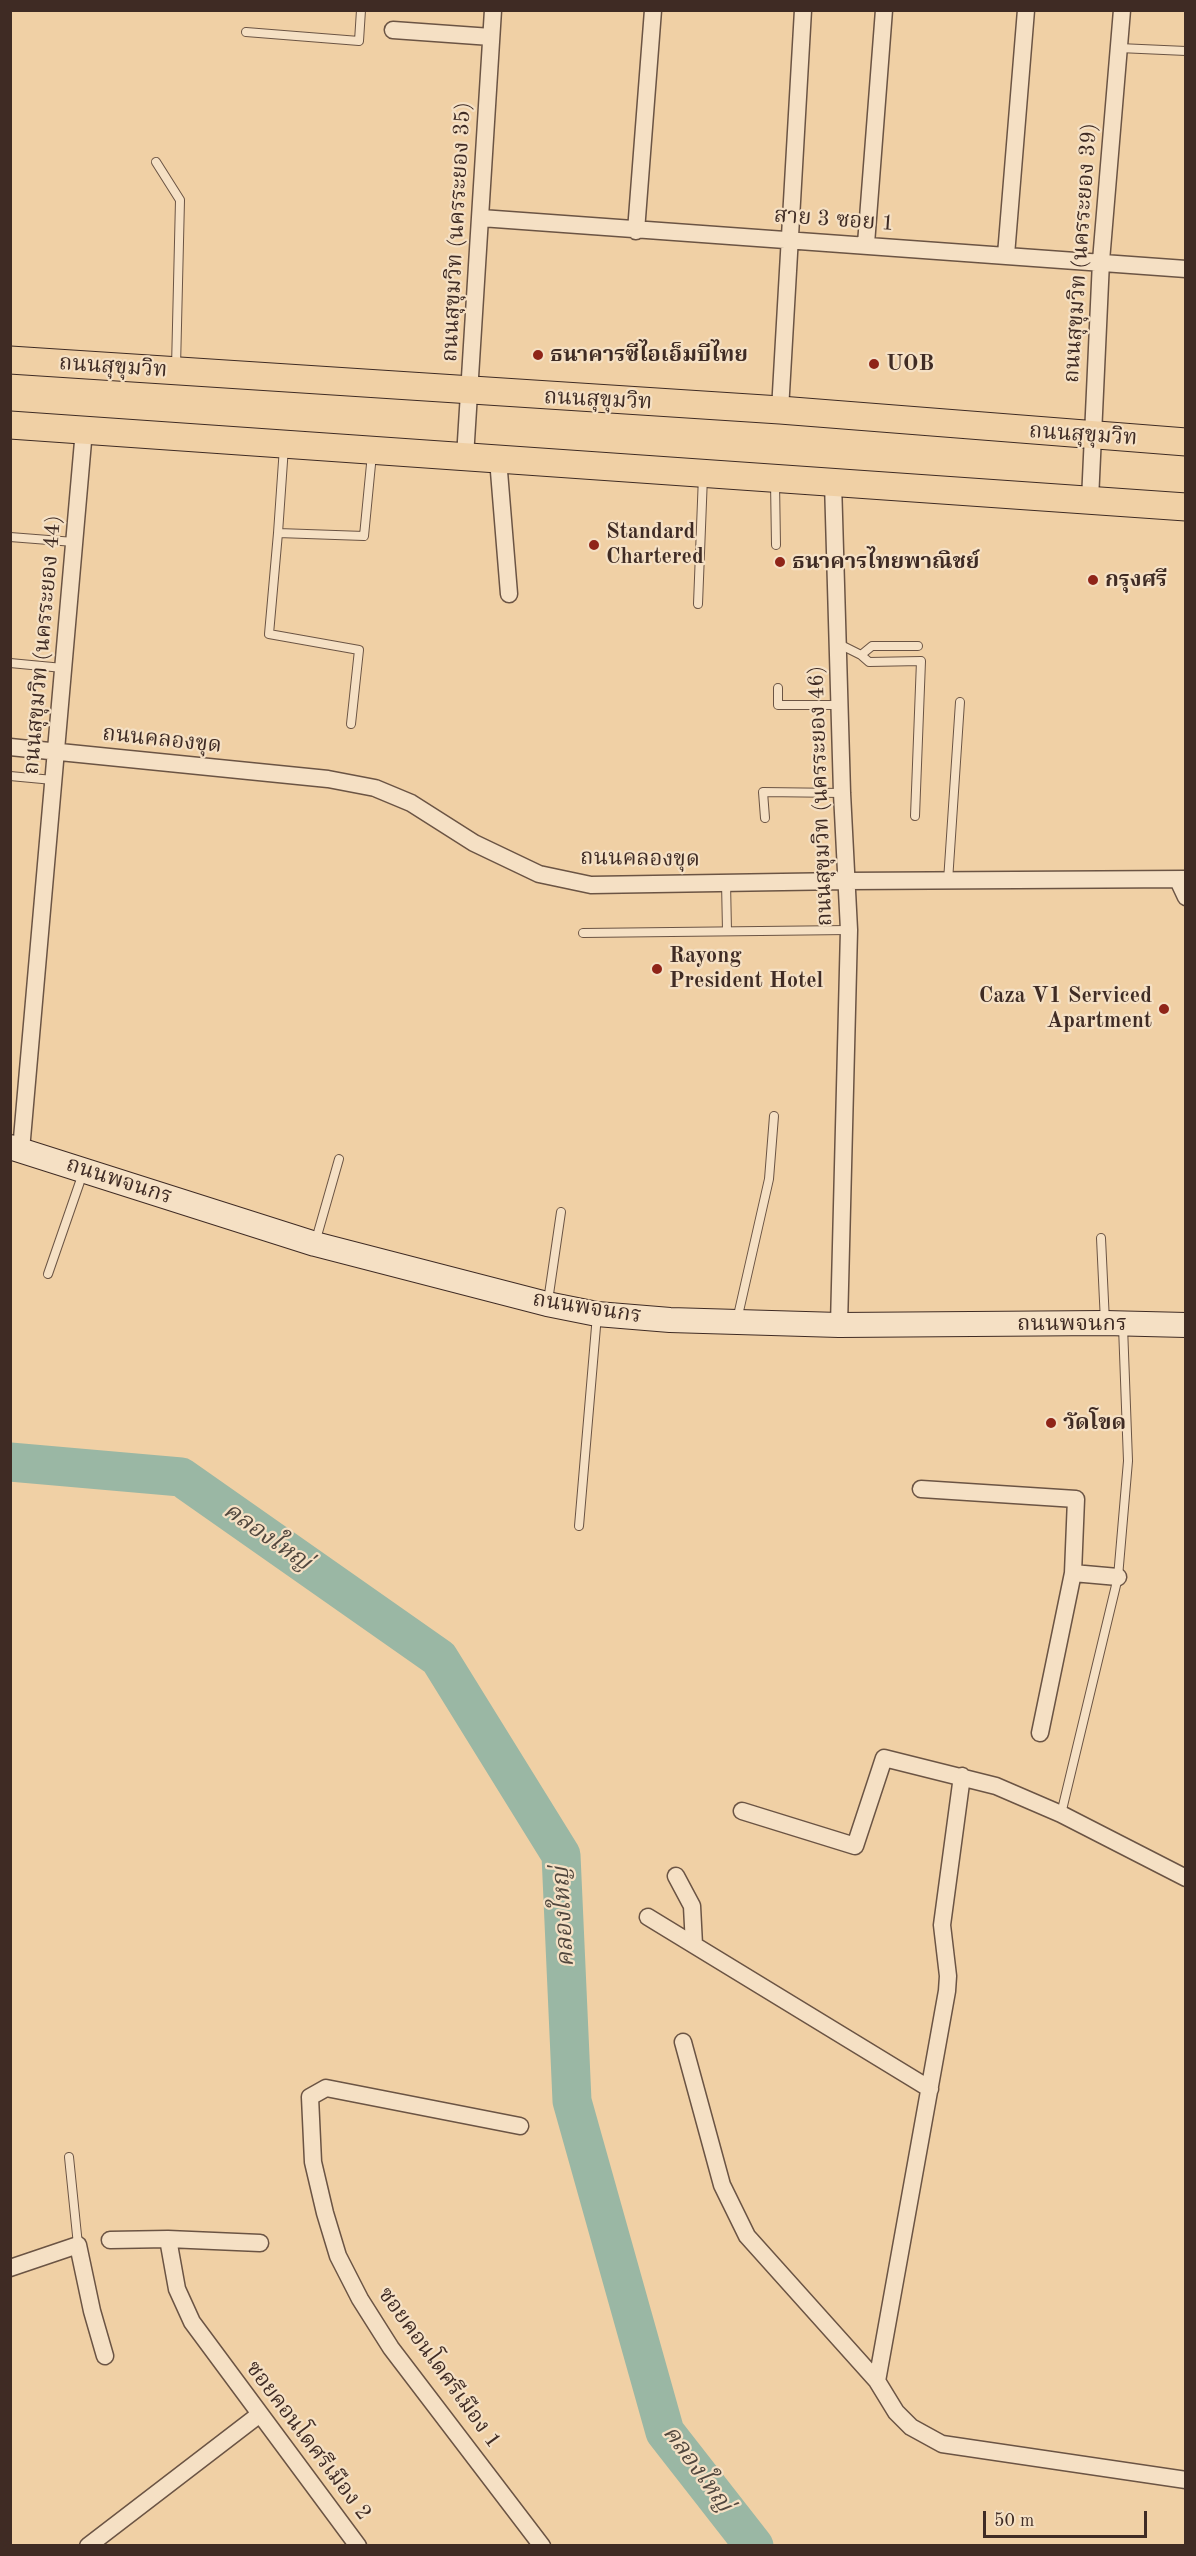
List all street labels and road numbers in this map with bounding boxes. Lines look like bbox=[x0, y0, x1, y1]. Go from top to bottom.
street label: ถนนสุขุมวิท (นครระยอง 35) bbox=[437, 101, 477, 363]
street label: ถนนสุขุมวิท (นครระยอง 39) bbox=[1059, 122, 1103, 384]
street label: สาย 3 ซอย 1 bbox=[773, 203, 895, 237]
street label: ถนนสุขุมวิท bbox=[58, 350, 168, 384]
street label: ถนนสุขุมวิท bbox=[543, 384, 653, 416]
street label: ถนนสุขุมวิท bbox=[1028, 418, 1138, 452]
street label: ถนนสุขุมวิท (นครระยอง 44) bbox=[19, 514, 67, 776]
street label: ถนนสุขุมวิท (นครระยอง 46) bbox=[803, 665, 839, 927]
street label: ถนนคลองขุด bbox=[101, 721, 223, 759]
street label: ถนนคลองขุด bbox=[580, 845, 700, 873]
street label: ถนนพจนกร bbox=[63, 1151, 175, 1211]
street label: ถนนพจนกร bbox=[531, 1286, 643, 1330]
street label: ถนนพจนกร bbox=[1017, 1311, 1127, 1337]
street label: ซอยคอนโดศรีเมือง 1 bbox=[372, 2282, 506, 2454]
street label: ซอยคอนโดศรีเมือง 2 bbox=[239, 2356, 377, 2526]

